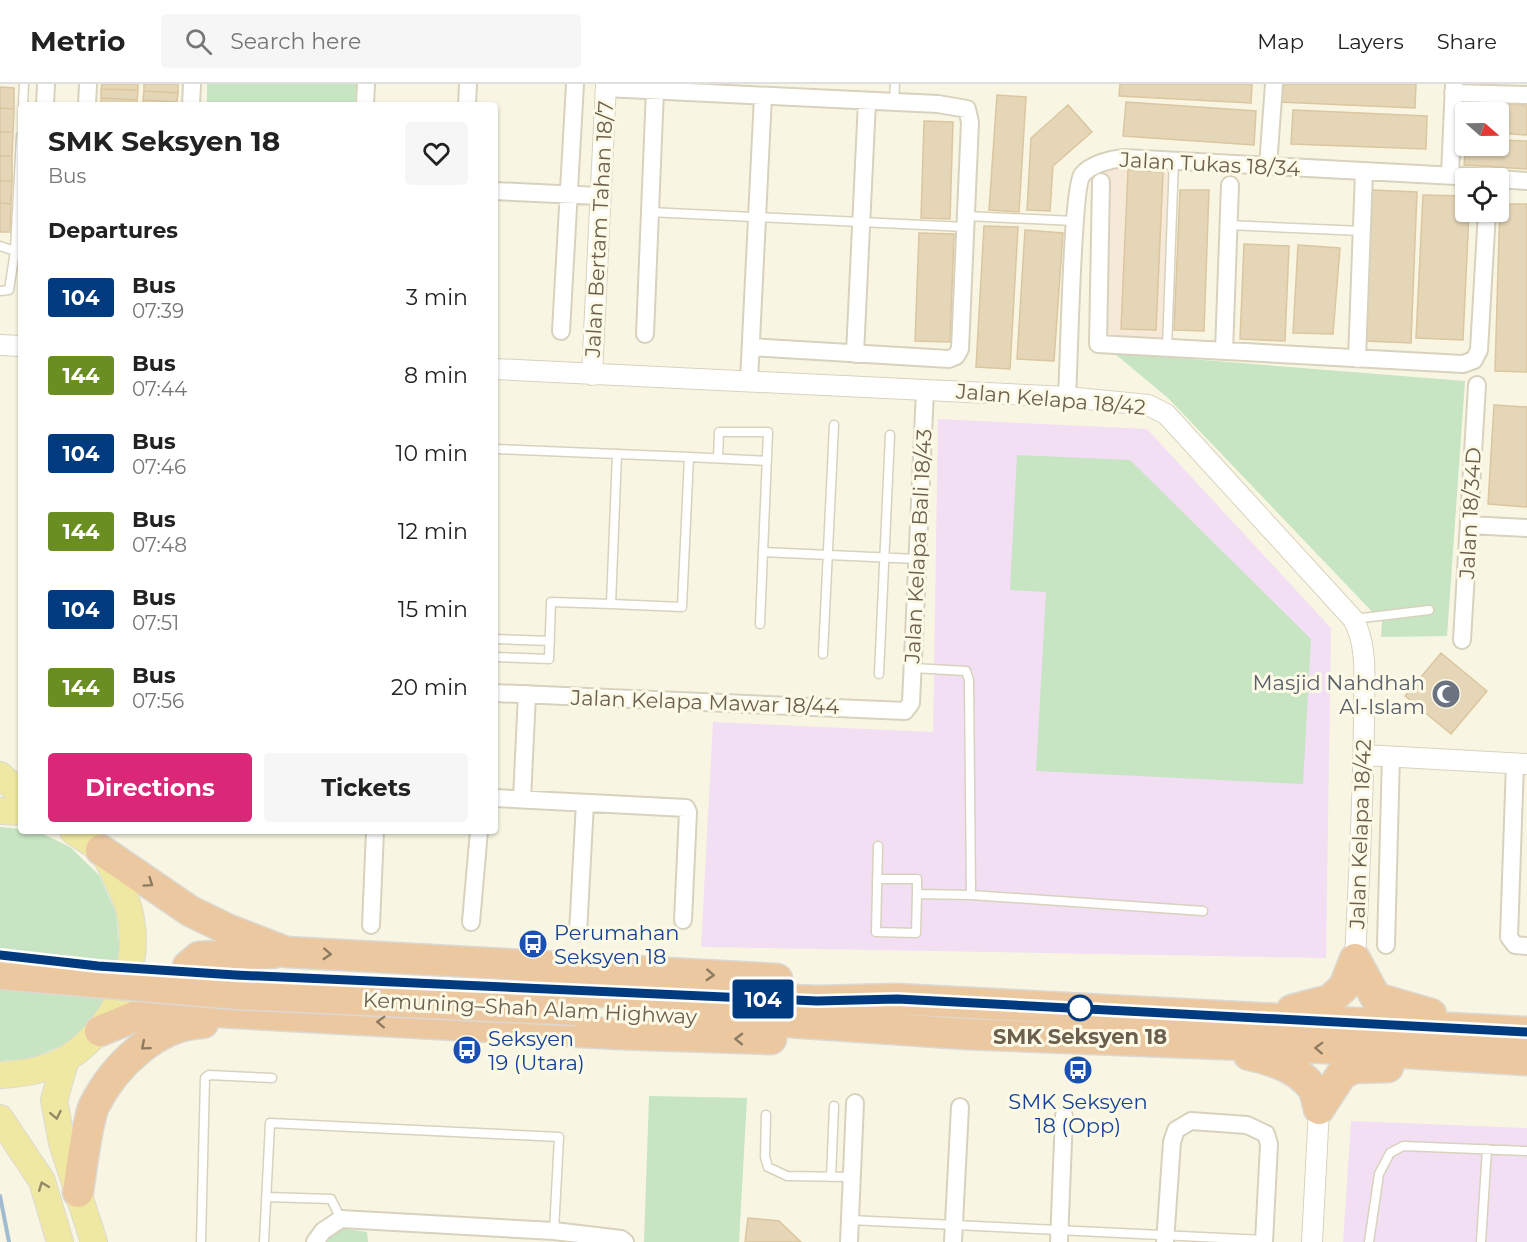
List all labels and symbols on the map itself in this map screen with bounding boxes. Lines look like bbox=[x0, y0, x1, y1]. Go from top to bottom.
street label: Jalan Bertam Tahan 18/7 bbox=[580, 100, 618, 359]
north arrow bbox=[1455, 102, 1509, 156]
street label: Jalan Tukas 18/34 bbox=[1118, 147, 1301, 181]
street label: Jalan Kelapa 18/42 bbox=[954, 378, 1147, 420]
street label: Jalan Kelapa Bali 18/43 bbox=[899, 428, 937, 665]
street label: Jalan 18/34D bbox=[1454, 447, 1486, 580]
place label: Masjid Nahdhah Al-Islam bbox=[1252, 670, 1425, 719]
mosque icon: Masjid Nahdhah Al-Islam bbox=[1430, 678, 1462, 710]
street label: Jalan Kelapa Mawar 18/44 bbox=[569, 685, 840, 719]
street label: Jalan Kelapa 18/42 bbox=[1344, 738, 1376, 930]
one-way arrow bbox=[142, 876, 153, 887]
place label: Perumahan Seksyen 18 bbox=[554, 920, 679, 969]
bus stop icon: Perumahan Seksyen 18 bbox=[517, 928, 549, 960]
one-way arrow bbox=[322, 948, 331, 961]
one-way arrow bbox=[705, 968, 714, 981]
line badge: 104 bbox=[728, 980, 798, 1018]
street label: Kemuning–Shah Alam Highway bbox=[362, 987, 698, 1029]
marker: SMK Seksyen 18 bbox=[1067, 995, 1093, 1021]
one-way arrow bbox=[377, 1015, 386, 1028]
place label: SMK Seksyen 18 bbox=[993, 1024, 1167, 1049]
place label: Seksyen 19 (Utara) bbox=[488, 1026, 585, 1075]
one-way arrow bbox=[735, 1033, 744, 1045]
bus stop icon: Seksyen 19 (Utara) bbox=[451, 1034, 483, 1066]
one-way arrow bbox=[141, 1039, 152, 1050]
one-way arrow bbox=[1315, 1042, 1324, 1054]
bus stop icon: SMK Seksyen 18 (Opp) bbox=[1062, 1054, 1094, 1086]
place label: SMK Seksyen 18 (Opp) bbox=[1008, 1089, 1148, 1138]
one-way arrow bbox=[50, 1110, 62, 1120]
one-way arrow bbox=[37, 1182, 50, 1192]

